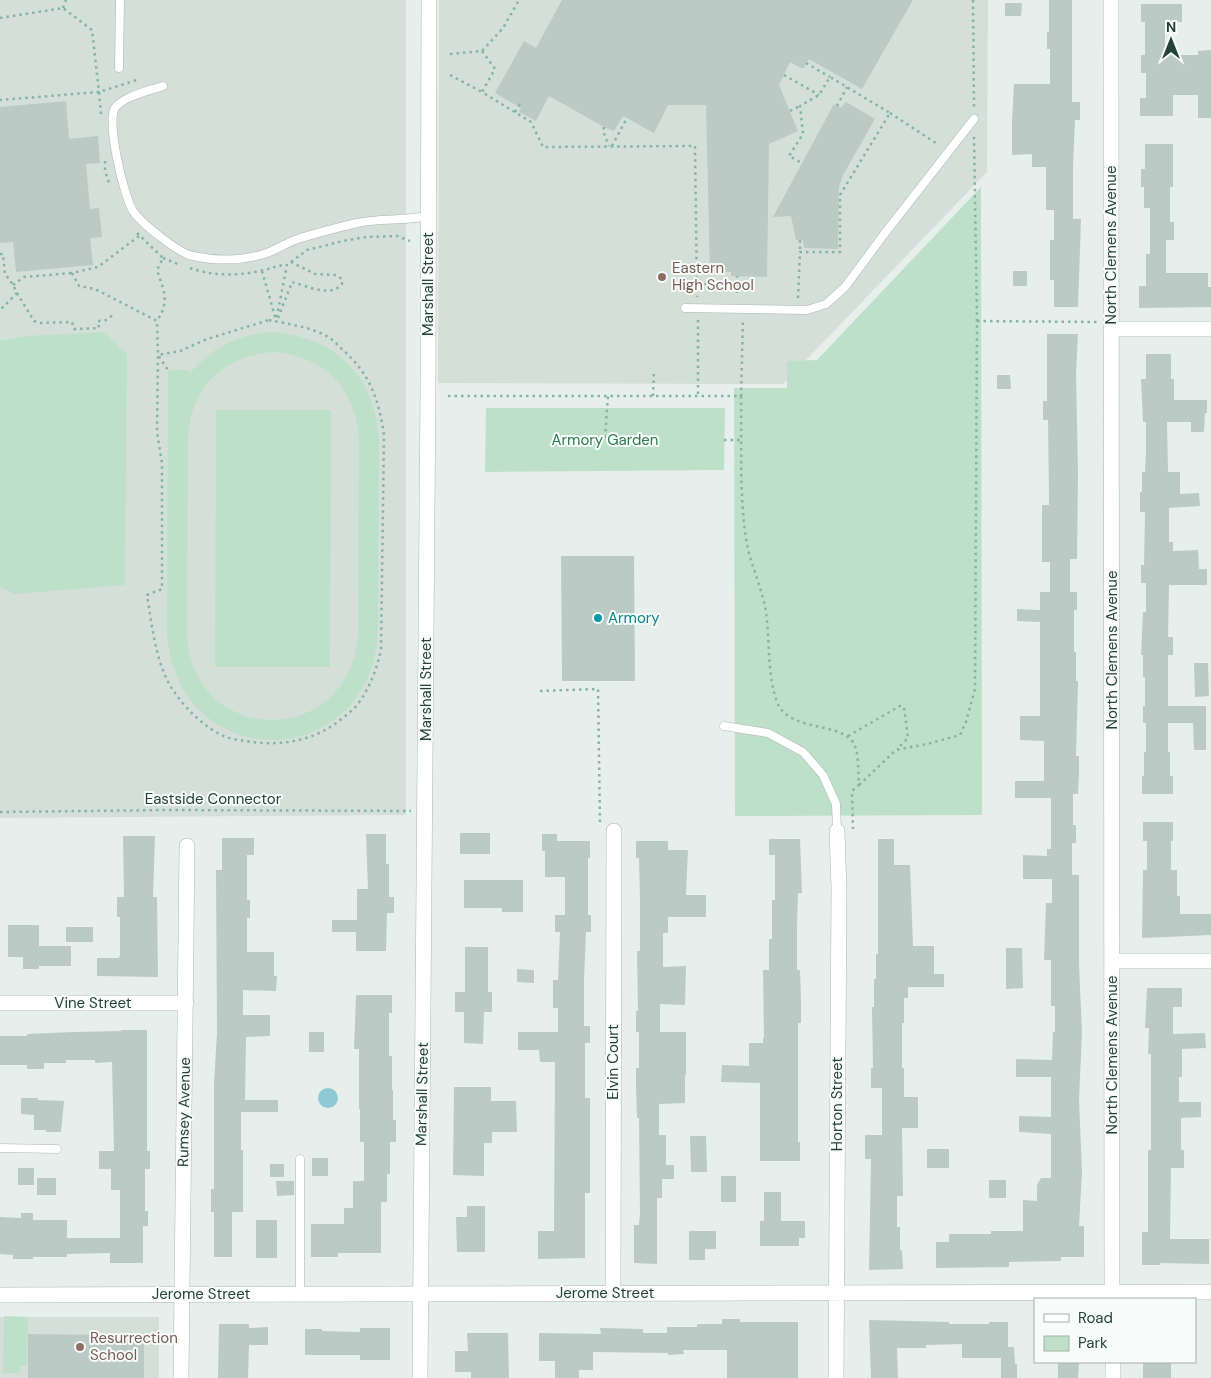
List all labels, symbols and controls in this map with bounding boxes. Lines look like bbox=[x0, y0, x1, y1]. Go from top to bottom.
north arrow bbox=[1146, 15, 1196, 65]
text: N bbox=[1166, 18, 1176, 36]
street label: North Clemens Avenue bbox=[1101, 166, 1121, 324]
street label: Marshall Street bbox=[418, 232, 438, 336]
place label: Eastern High School bbox=[672, 258, 754, 295]
marker: Eastern High School bbox=[656, 271, 668, 283]
park label: Armory Garden bbox=[552, 430, 658, 450]
street label: North Clemens Avenue bbox=[1102, 571, 1122, 729]
place label: Armory bbox=[608, 608, 660, 628]
marker: Armory bbox=[592, 612, 604, 624]
street label: Marshall Street bbox=[416, 637, 436, 741]
street label: Eastside Connector bbox=[145, 789, 282, 809]
street label: North Clemens Avenue bbox=[1102, 976, 1122, 1134]
street label: Vine Street bbox=[54, 993, 132, 1013]
street label: Elvin Court bbox=[603, 1024, 623, 1100]
street label: Marshall Street bbox=[411, 1042, 433, 1146]
street label: Rumsey Avenue bbox=[173, 1057, 195, 1167]
street label: Horton Street bbox=[827, 1057, 847, 1151]
street label: Jerome Street bbox=[556, 1283, 654, 1303]
street label: Jerome Street bbox=[152, 1284, 250, 1304]
legend bbox=[1034, 1298, 1196, 1363]
text: Road bbox=[1078, 1308, 1113, 1328]
place label: Resurrection School bbox=[90, 1328, 178, 1365]
text: Park bbox=[1078, 1333, 1108, 1353]
marker: Resurrection School bbox=[74, 1341, 86, 1353]

